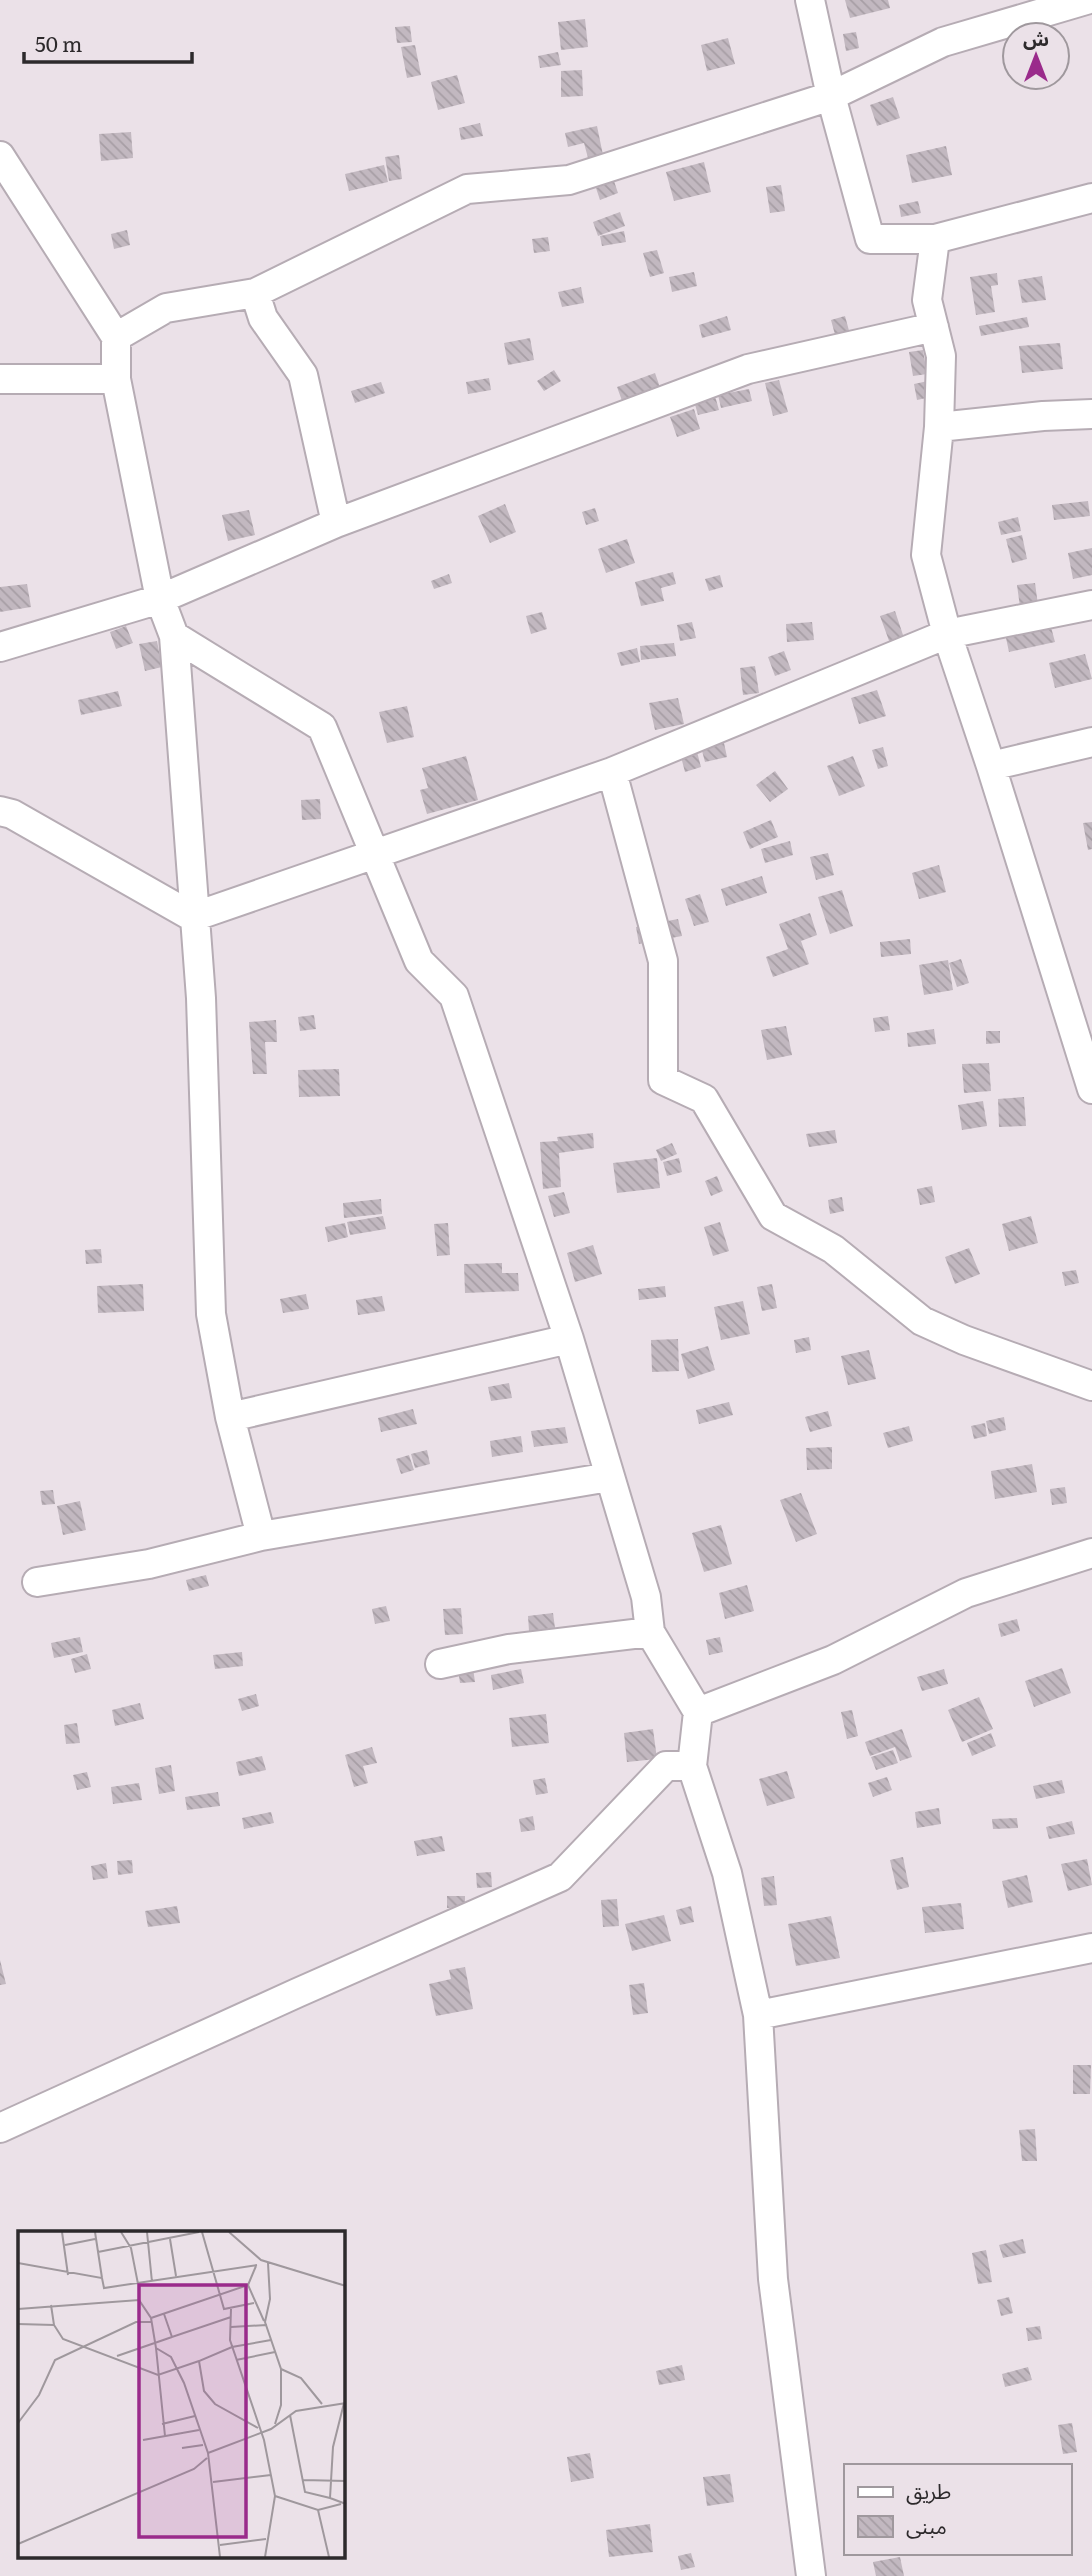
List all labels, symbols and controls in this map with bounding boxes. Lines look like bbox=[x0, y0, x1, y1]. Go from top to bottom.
scale bar bbox=[24, 21, 192, 65]
north arrow bbox=[1001, 21, 1071, 91]
text: ش bbox=[1023, 24, 1049, 52]
text: 50 m bbox=[35, 27, 82, 58]
inset map bbox=[18, 2231, 345, 2558]
legend bbox=[844, 2464, 1071, 2555]
text: طريق bbox=[906, 2474, 951, 2505]
text: مبنى bbox=[906, 2509, 947, 2540]

